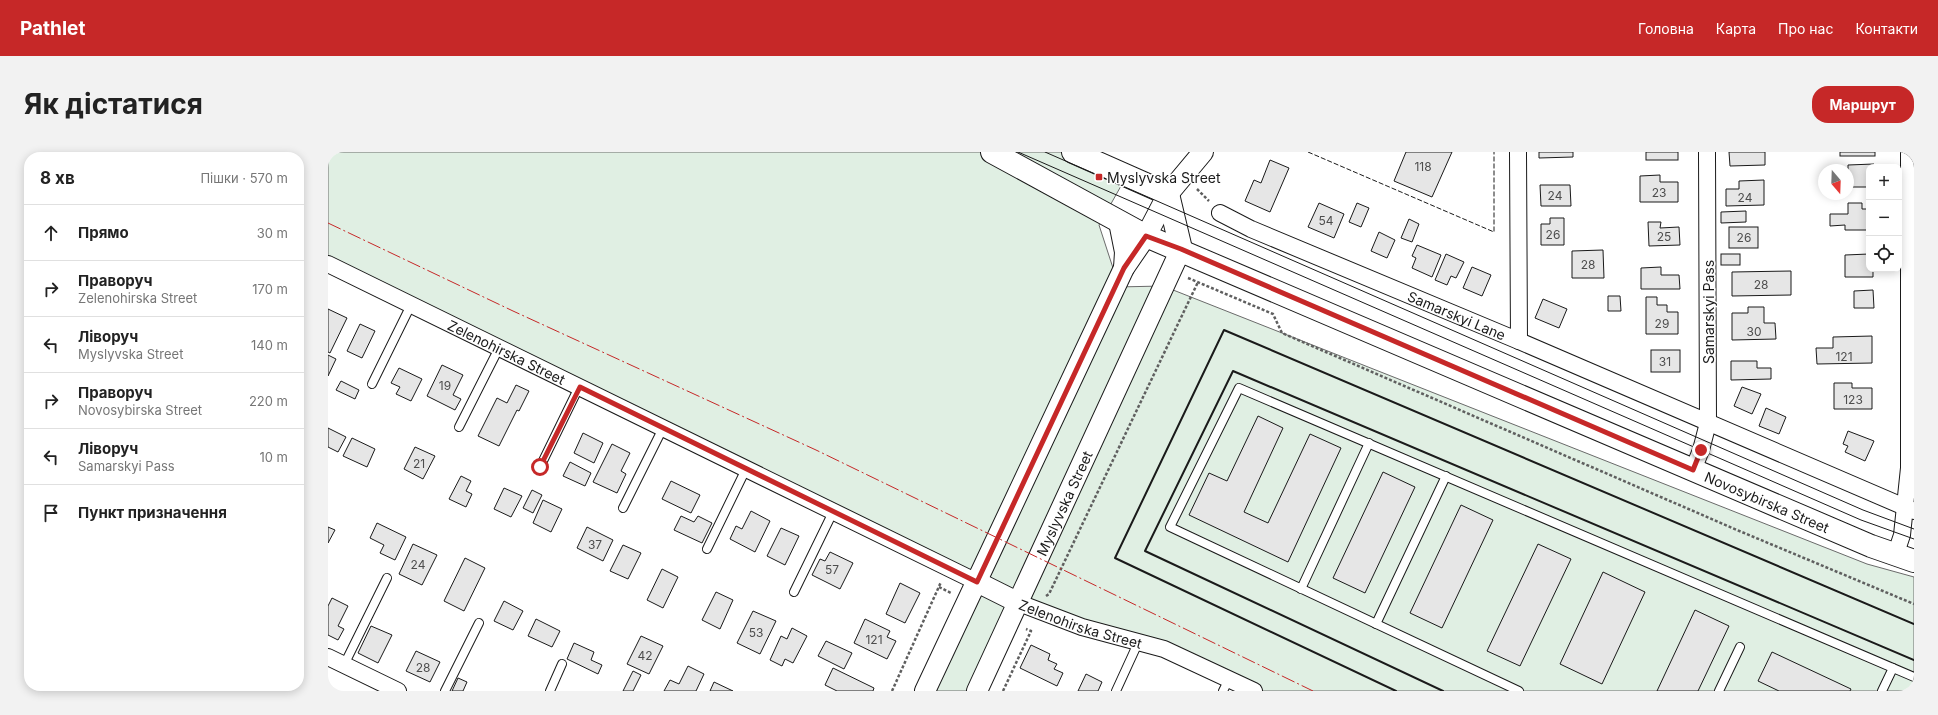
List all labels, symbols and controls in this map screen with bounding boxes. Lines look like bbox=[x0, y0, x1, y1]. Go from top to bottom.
text: Pathlet bbox=[20, 17, 85, 40]
text: Головна bbox=[1638, 20, 1694, 37]
text: Карта bbox=[1716, 20, 1756, 37]
text: Про нас bbox=[1778, 20, 1833, 37]
text: Контакти bbox=[1855, 20, 1918, 37]
button: Маршрут bbox=[1812, 86, 1914, 123]
text: Як дістатися bbox=[24, 87, 203, 121]
house number: 118 bbox=[1414, 159, 1432, 174]
north arrow bbox=[1818, 164, 1854, 200]
map controls bbox=[1866, 164, 1902, 272]
button: + bbox=[1866, 164, 1902, 200]
text: 8 хв bbox=[40, 168, 75, 188]
place label: Myslyvska Street bbox=[1107, 169, 1221, 186]
text: Пішки · 570 m bbox=[200, 170, 288, 186]
marker: Myslyvska Street bbox=[1094, 172, 1104, 182]
house number: 23 bbox=[1652, 185, 1666, 200]
house number: 24 bbox=[1548, 188, 1563, 203]
house number: 24 bbox=[1738, 190, 1753, 205]
button: − bbox=[1866, 200, 1902, 236]
house number: 54 bbox=[1318, 213, 1334, 228]
icon: ahead bbox=[40, 222, 62, 244]
text: Прямо bbox=[78, 223, 129, 242]
text: 30 m bbox=[257, 225, 288, 241]
house number: 26 bbox=[1546, 227, 1560, 242]
house number: 25 bbox=[1657, 229, 1671, 244]
house number: 26 bbox=[1737, 230, 1751, 245]
button: locate bbox=[1866, 236, 1902, 272]
house number: 28 bbox=[1581, 257, 1595, 272]
street label: Samarskyi Pass bbox=[1700, 260, 1717, 364]
text: Праворуч bbox=[78, 271, 152, 290]
house number: 28 bbox=[1754, 277, 1768, 292]
icon: right bbox=[40, 278, 62, 300]
text: 170 m bbox=[252, 281, 288, 297]
street label: Samarskyi Lane bbox=[1405, 287, 1508, 343]
text: Zelenohirska Street bbox=[78, 290, 197, 306]
street label: Zelenohirska Street bbox=[445, 316, 569, 388]
house number: 29 bbox=[1655, 316, 1669, 331]
house number: 30 bbox=[1747, 324, 1761, 339]
text: Ліворуч bbox=[78, 327, 138, 346]
icon: left bbox=[40, 334, 62, 356]
text: 140 m bbox=[251, 337, 288, 353]
text: Myslyvska Street bbox=[78, 346, 183, 362]
house number: 121 bbox=[1835, 349, 1853, 364]
house number: 31 bbox=[1659, 354, 1671, 369]
house number: 19 bbox=[439, 378, 451, 393]
text: Праворуч bbox=[78, 383, 152, 402]
icon: right bbox=[40, 390, 62, 412]
house number: 123 bbox=[1843, 392, 1863, 407]
text: 220 m bbox=[249, 393, 288, 409]
text: Novosybirska Street bbox=[78, 402, 202, 418]
text: Ліворуч bbox=[78, 439, 138, 458]
route end bbox=[1692, 441, 1710, 459]
icon: left bbox=[40, 446, 62, 468]
street label: Myslyvska Street bbox=[1032, 448, 1095, 558]
text: 10 m bbox=[259, 449, 288, 465]
house number: 21 bbox=[413, 456, 425, 471]
text: Samarskyi Pass bbox=[78, 458, 175, 474]
route start bbox=[531, 458, 549, 476]
street label: Novosybirska Street bbox=[1702, 468, 1832, 536]
icon: arrive bbox=[40, 502, 62, 524]
text: Пункт призначення bbox=[78, 503, 227, 522]
house number: 37 bbox=[588, 537, 602, 552]
house number: 24 bbox=[411, 557, 426, 572]
house number: 57 bbox=[825, 562, 839, 577]
street label: Zelenohirska Street bbox=[1017, 595, 1144, 651]
house number: 53 bbox=[749, 625, 763, 640]
house number: 121 bbox=[865, 632, 883, 647]
house number: 42 bbox=[637, 648, 653, 663]
house number: 28 bbox=[416, 660, 430, 675]

